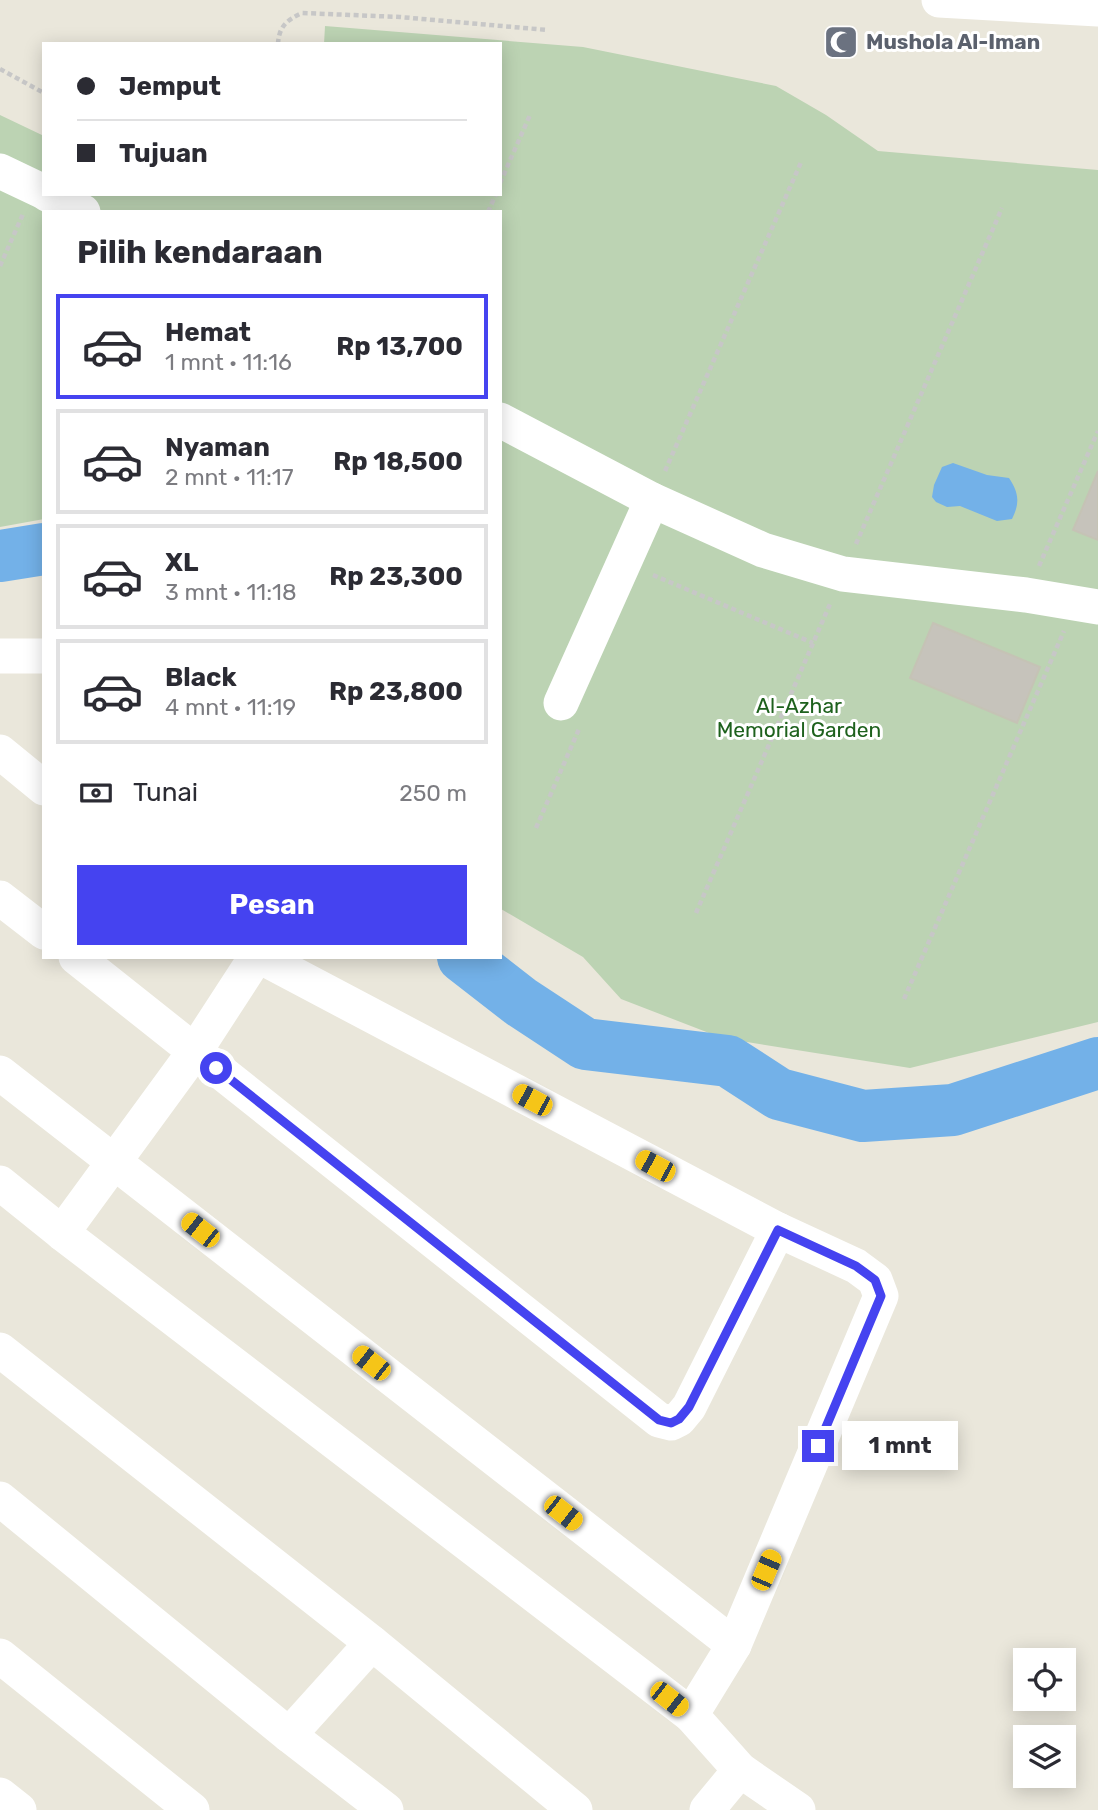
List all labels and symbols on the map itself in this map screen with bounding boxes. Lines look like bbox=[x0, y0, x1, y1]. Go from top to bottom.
mosque icon: Mushola Al-Iman bbox=[822, 23, 860, 61]
place label: Mushola Al-Iman bbox=[866, 29, 1040, 54]
park label: Al-Azhar Memorial Garden bbox=[717, 693, 881, 742]
route start bbox=[200, 1052, 232, 1084]
car bbox=[509, 1081, 556, 1119]
car bbox=[632, 1147, 679, 1185]
car bbox=[177, 1209, 224, 1251]
car bbox=[348, 1342, 395, 1384]
callout: 1 mnt bbox=[842, 1422, 958, 1470]
route end bbox=[802, 1430, 834, 1462]
car bbox=[540, 1492, 587, 1534]
car bbox=[749, 1547, 784, 1593]
car bbox=[646, 1678, 693, 1720]

